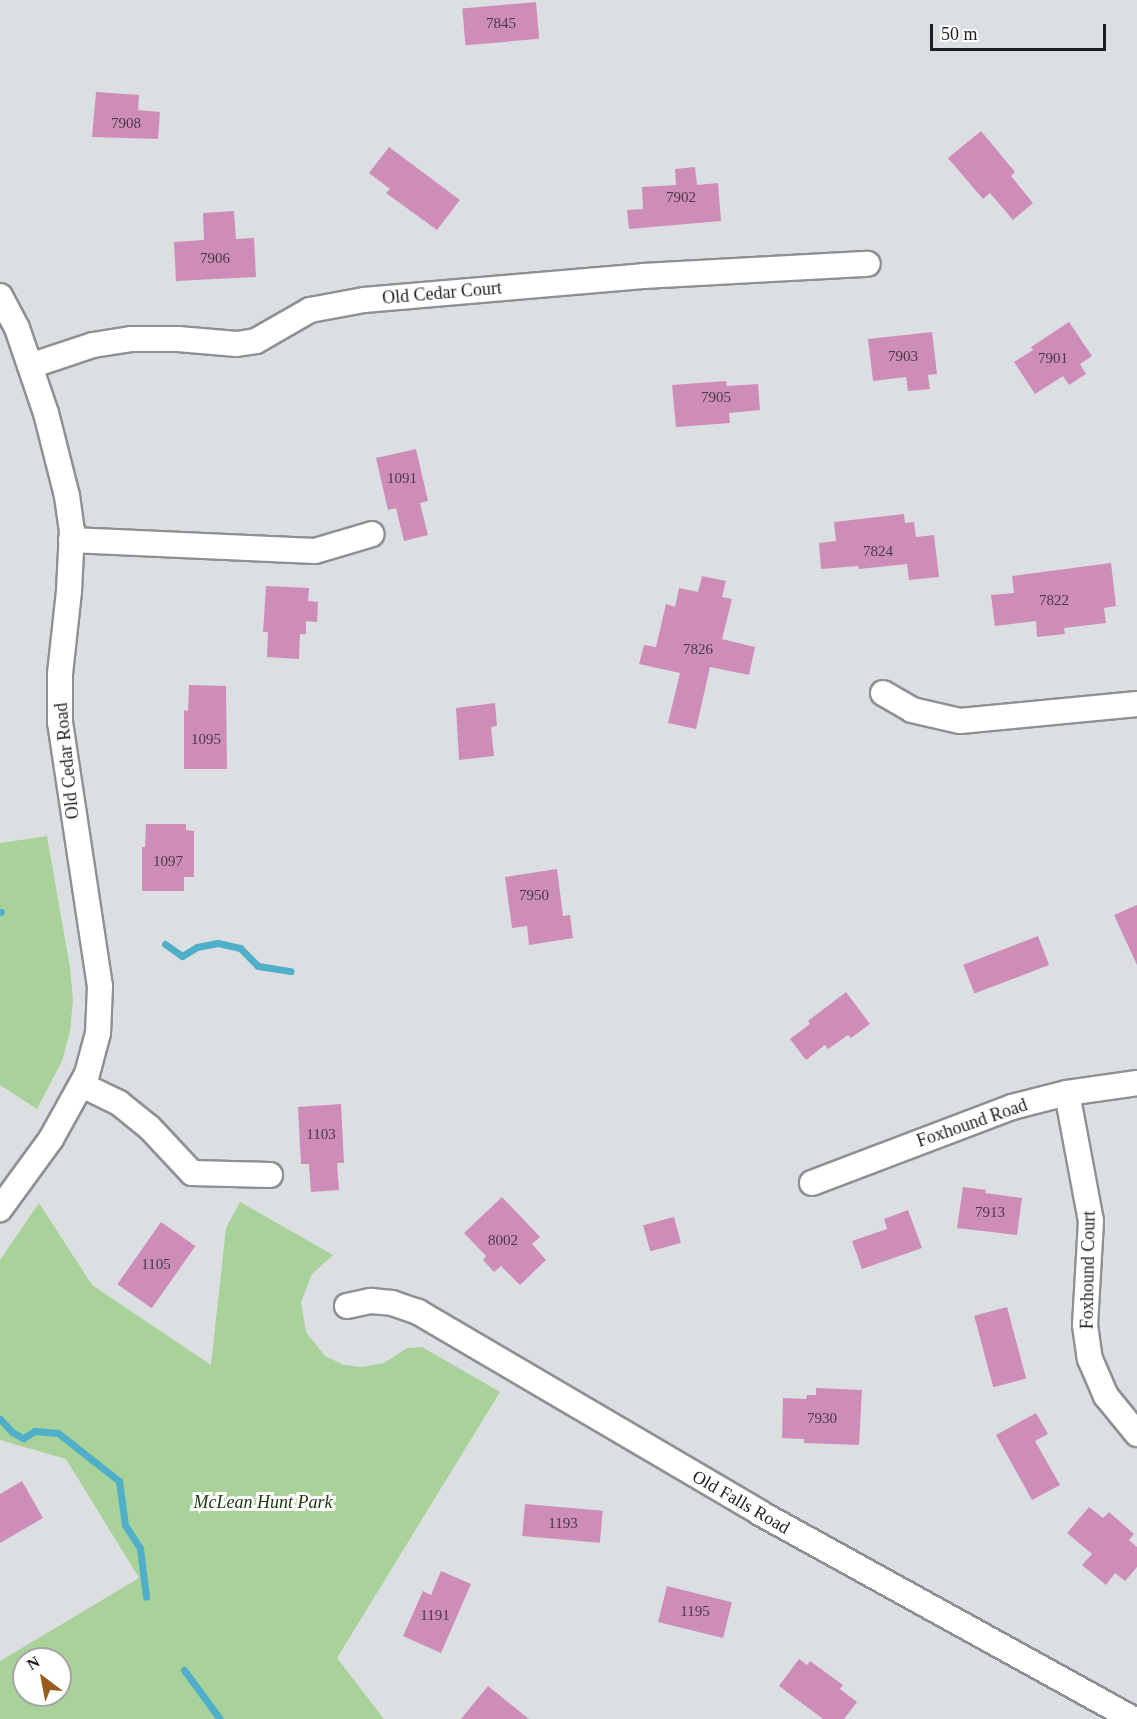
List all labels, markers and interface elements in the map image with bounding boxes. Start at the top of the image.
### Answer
scale bar [933,12,1108,50]
house number: 7845 [486,15,516,33]
text: 50 m [941,24,978,44]
house number: 7908 [111,115,141,133]
house number: 7902 [666,189,696,207]
house number: 7906 [200,250,230,268]
street label: Old Cedar Court [381,277,503,309]
house number: 7903 [888,348,918,366]
house number: 7901 [1038,350,1068,368]
house number: 7905 [701,389,731,407]
house number: 1091 [387,470,417,488]
house number: 7824 [863,543,893,561]
house number: 7822 [1039,592,1069,610]
house number: 7826 [683,641,713,659]
street label: Old Cedar Road [50,702,84,820]
house number: 1095 [191,731,221,749]
house number: 1097 [153,853,183,871]
house number: 7950 [519,887,549,905]
street label: Foxhound Road [914,1094,1030,1152]
house number: 1103 [306,1126,336,1144]
house number: 7913 [975,1204,1005,1222]
street label: Foxhound Court [1076,1211,1100,1329]
house number: 8002 [488,1232,518,1250]
house number: 1105 [141,1256,171,1274]
house number: 7930 [807,1410,837,1428]
street label: Old Falls Road [688,1465,794,1539]
park label: McLean Hunt Park [194,1491,332,1513]
house number: 1193 [548,1515,578,1533]
house number: 1195 [680,1603,710,1621]
house number: 1191 [420,1607,450,1625]
north arrow [12,1647,72,1707]
text: N [24,1653,43,1673]

